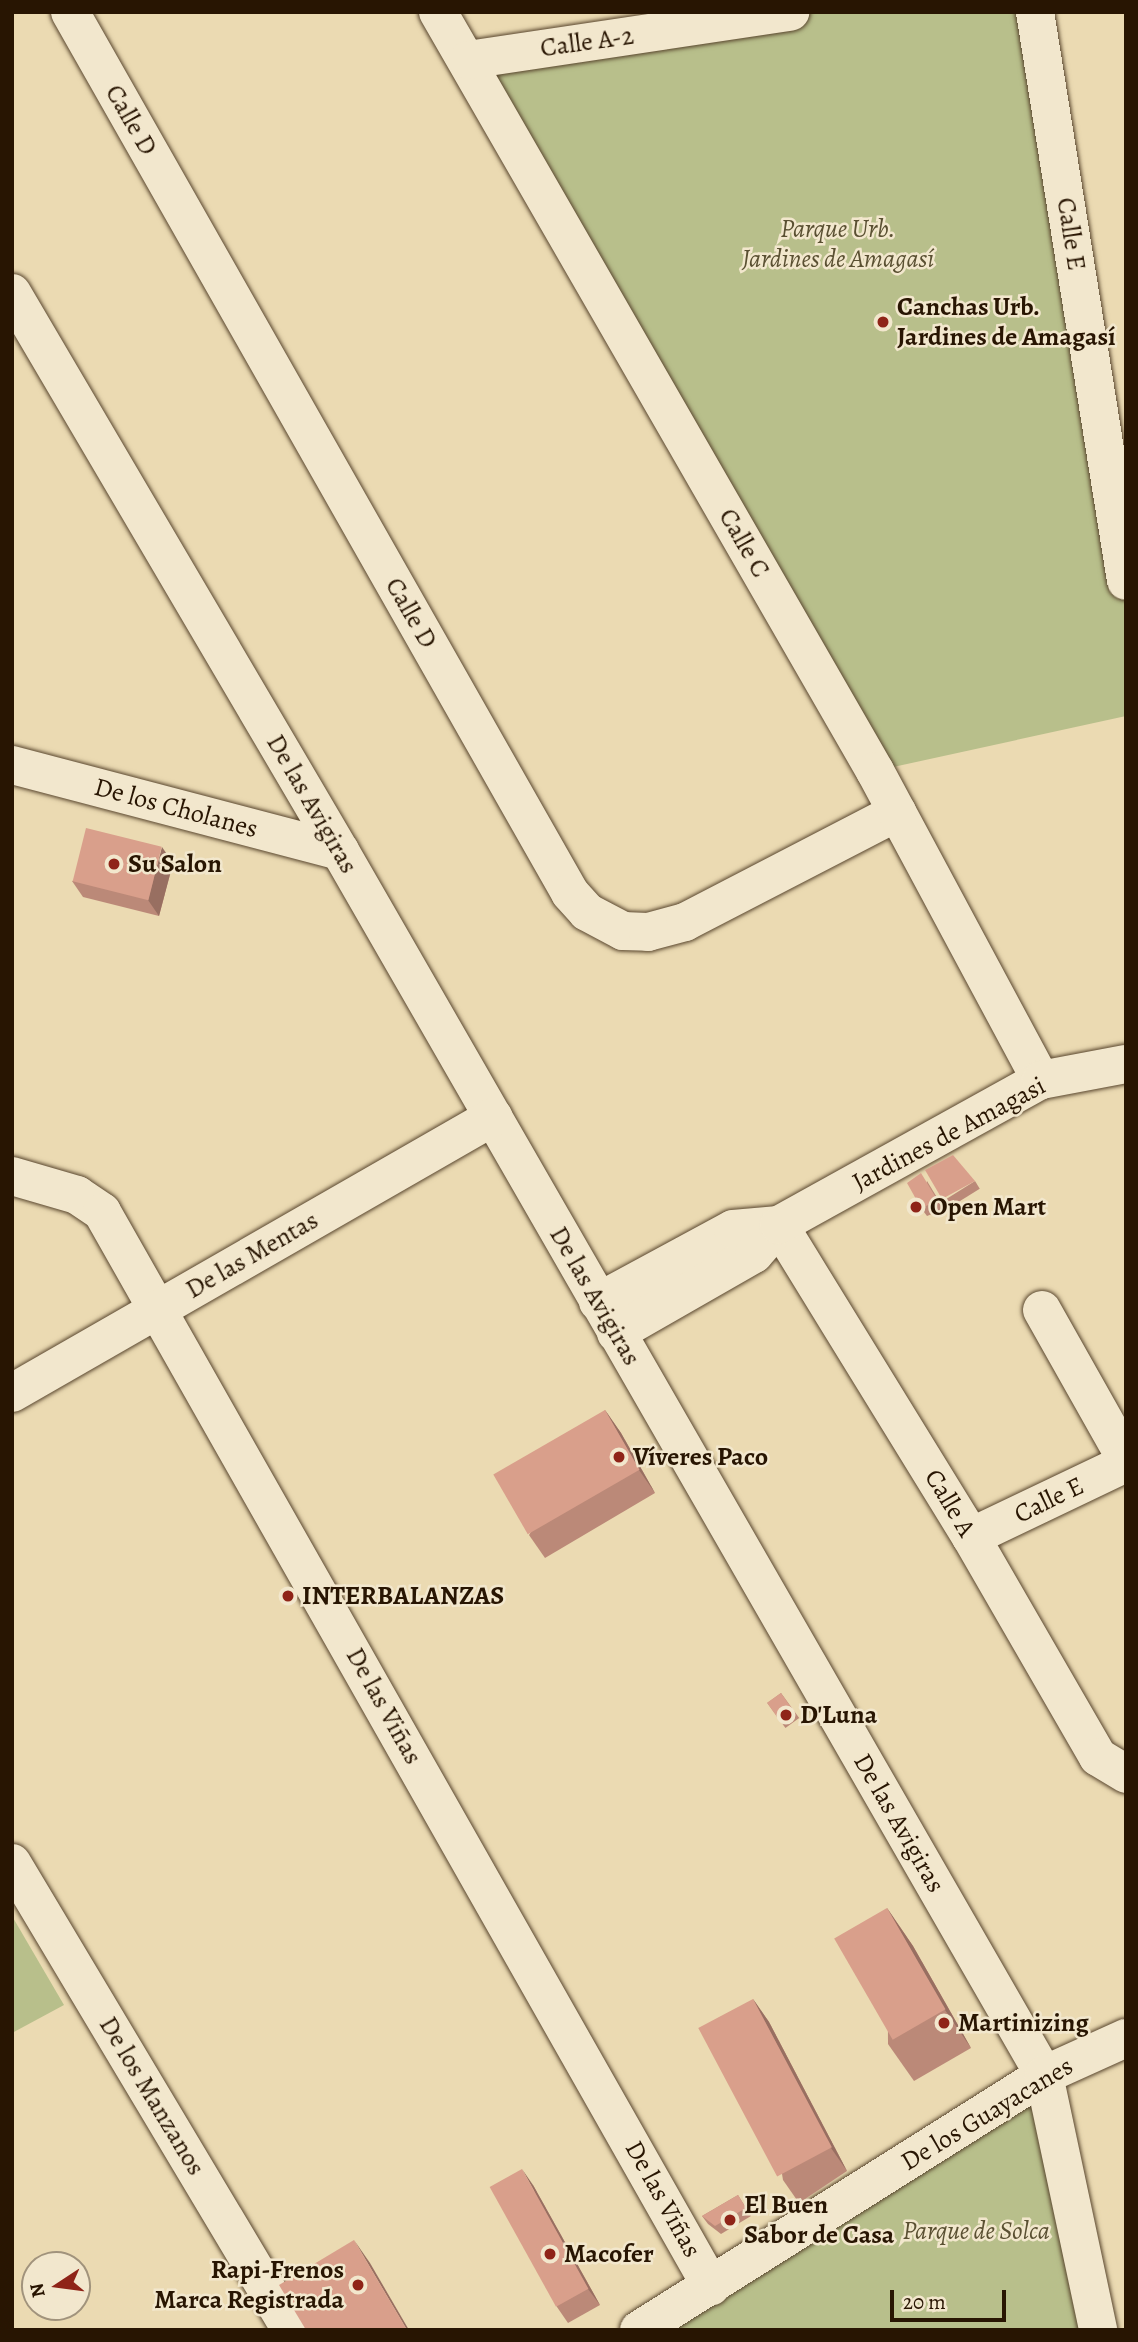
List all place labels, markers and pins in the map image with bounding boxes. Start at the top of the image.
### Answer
place label: Canchas Urb. Jardines de Amagasí [897,291,1116,352]
marker: Canchas Urb. Jardines de Amagasí [875,314,891,330]
place label: Su Salon [128,848,222,880]
marker: Su Salon [106,856,122,872]
place label: Open Mart [930,1191,1046,1223]
marker: Open Mart [908,1199,924,1215]
place label: Víveres Paco [633,1441,768,1473]
marker: Víveres Paco [611,1449,627,1465]
place label: INTERBALANZAS [302,1580,504,1612]
marker: INTERBALANZAS [280,1588,296,1604]
place label: D'Luna [800,1699,877,1731]
marker: D'Luna [778,1707,794,1723]
place label: Martinizing [958,2007,1089,2039]
marker: Martinizing [936,2015,952,2031]
place label: El Buen Sabor de Casa [744,2189,894,2250]
marker: El Buen Sabor de Casa [722,2212,738,2228]
place label: Macofer [564,2238,654,2270]
marker: Macofer [542,2246,558,2262]
place label: Rapi-Frenos Marca Registrada [154,2254,344,2316]
marker: Rapi-Frenos Marca Registrada [350,2277,366,2293]

